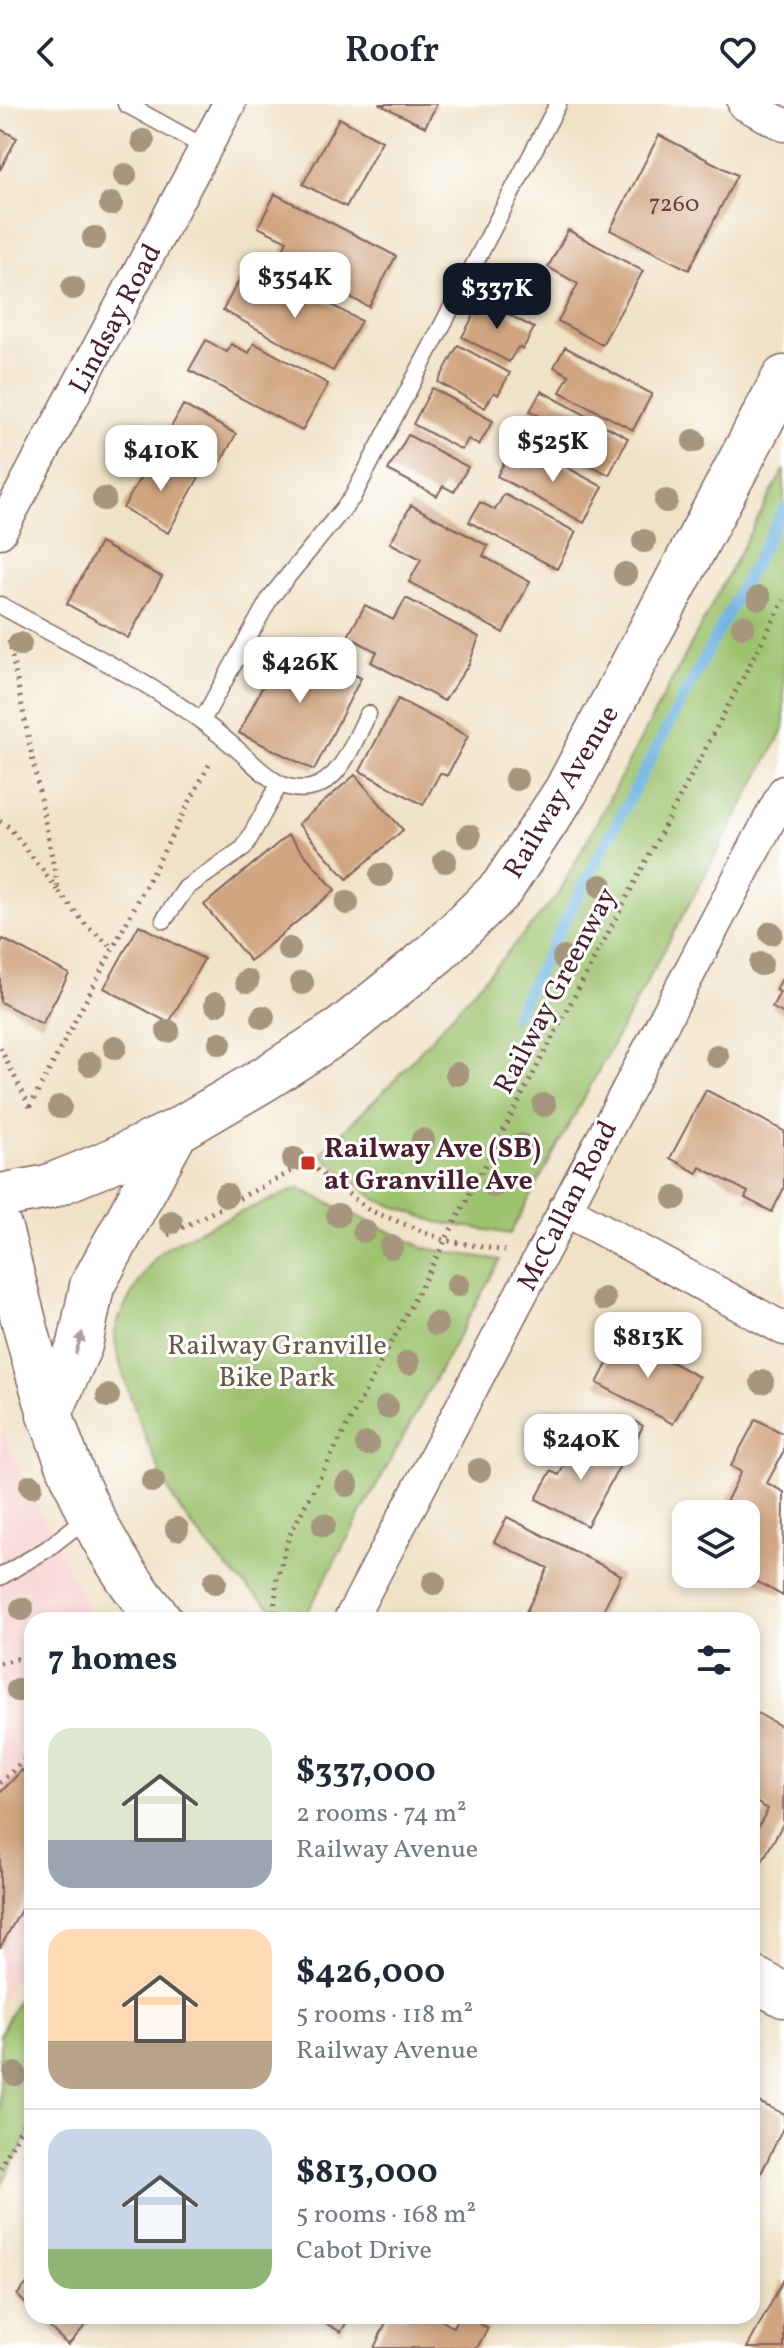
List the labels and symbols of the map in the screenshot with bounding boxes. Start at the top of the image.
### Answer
house number: 7260 [649,188,699,222]
street label: Lindsay Road [60,237,172,401]
pin: $354K [239,252,351,320]
pin: $337K [441,263,553,331]
pin: $525K [497,416,609,484]
pin: $410K [105,425,217,493]
pin: $426K [244,637,356,705]
street label: Railway Avenue [495,698,629,886]
street label: Railway Greenway [485,881,627,1101]
street label: McCallan Road [509,1114,628,1298]
place label: Railway Ave (SB) at Granville Ave [324,1130,541,1201]
marker: Railway Ave (SB) at Granville Ave [299,1154,317,1172]
pin: $813K [592,1312,704,1380]
park label: Railway Granville Bike Park [167,1327,387,1398]
one-way arrow [73,1331,86,1355]
pin: $240K [525,1414,637,1482]

